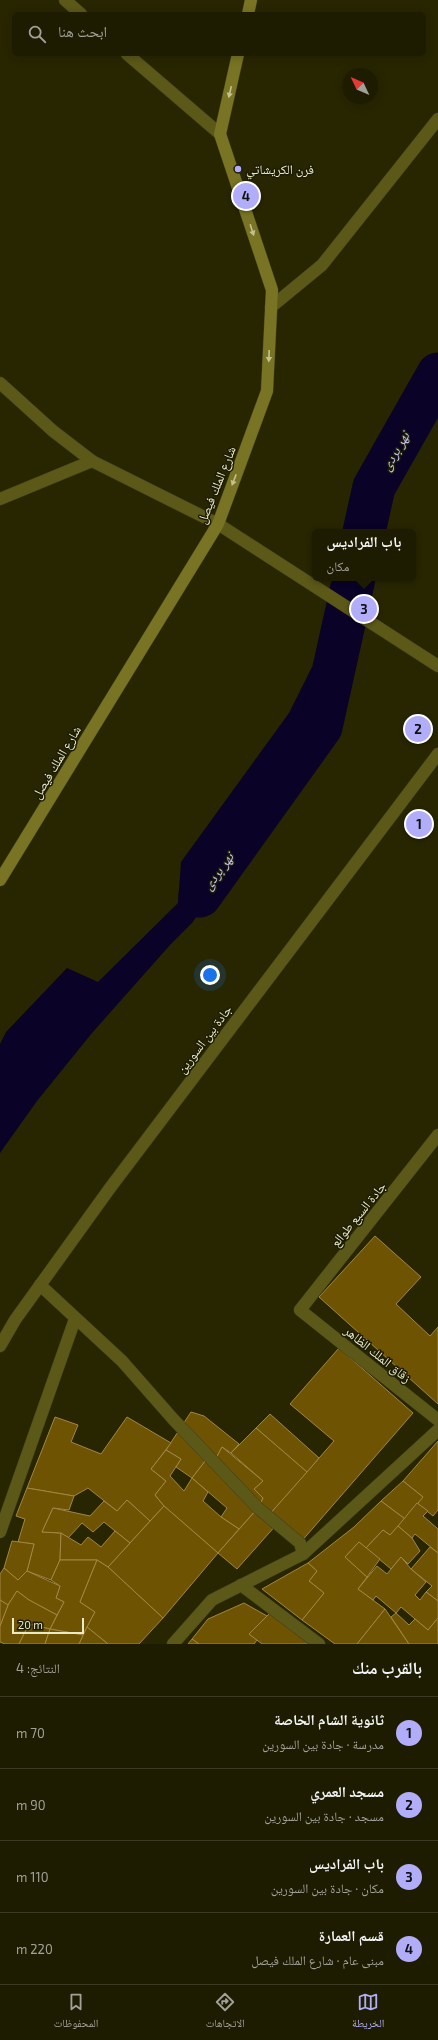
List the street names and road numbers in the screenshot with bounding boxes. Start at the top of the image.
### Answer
street label: شارع الملك فيصل [193,444,241,527]
street label: شارع الملك فيصل [28,723,86,802]
street label: جادة بين السورين [173,1002,236,1077]
street label: جادة السبع طوالع [327,1178,391,1251]
street label: زقاق الملك الظاهر [340,1322,415,1387]

